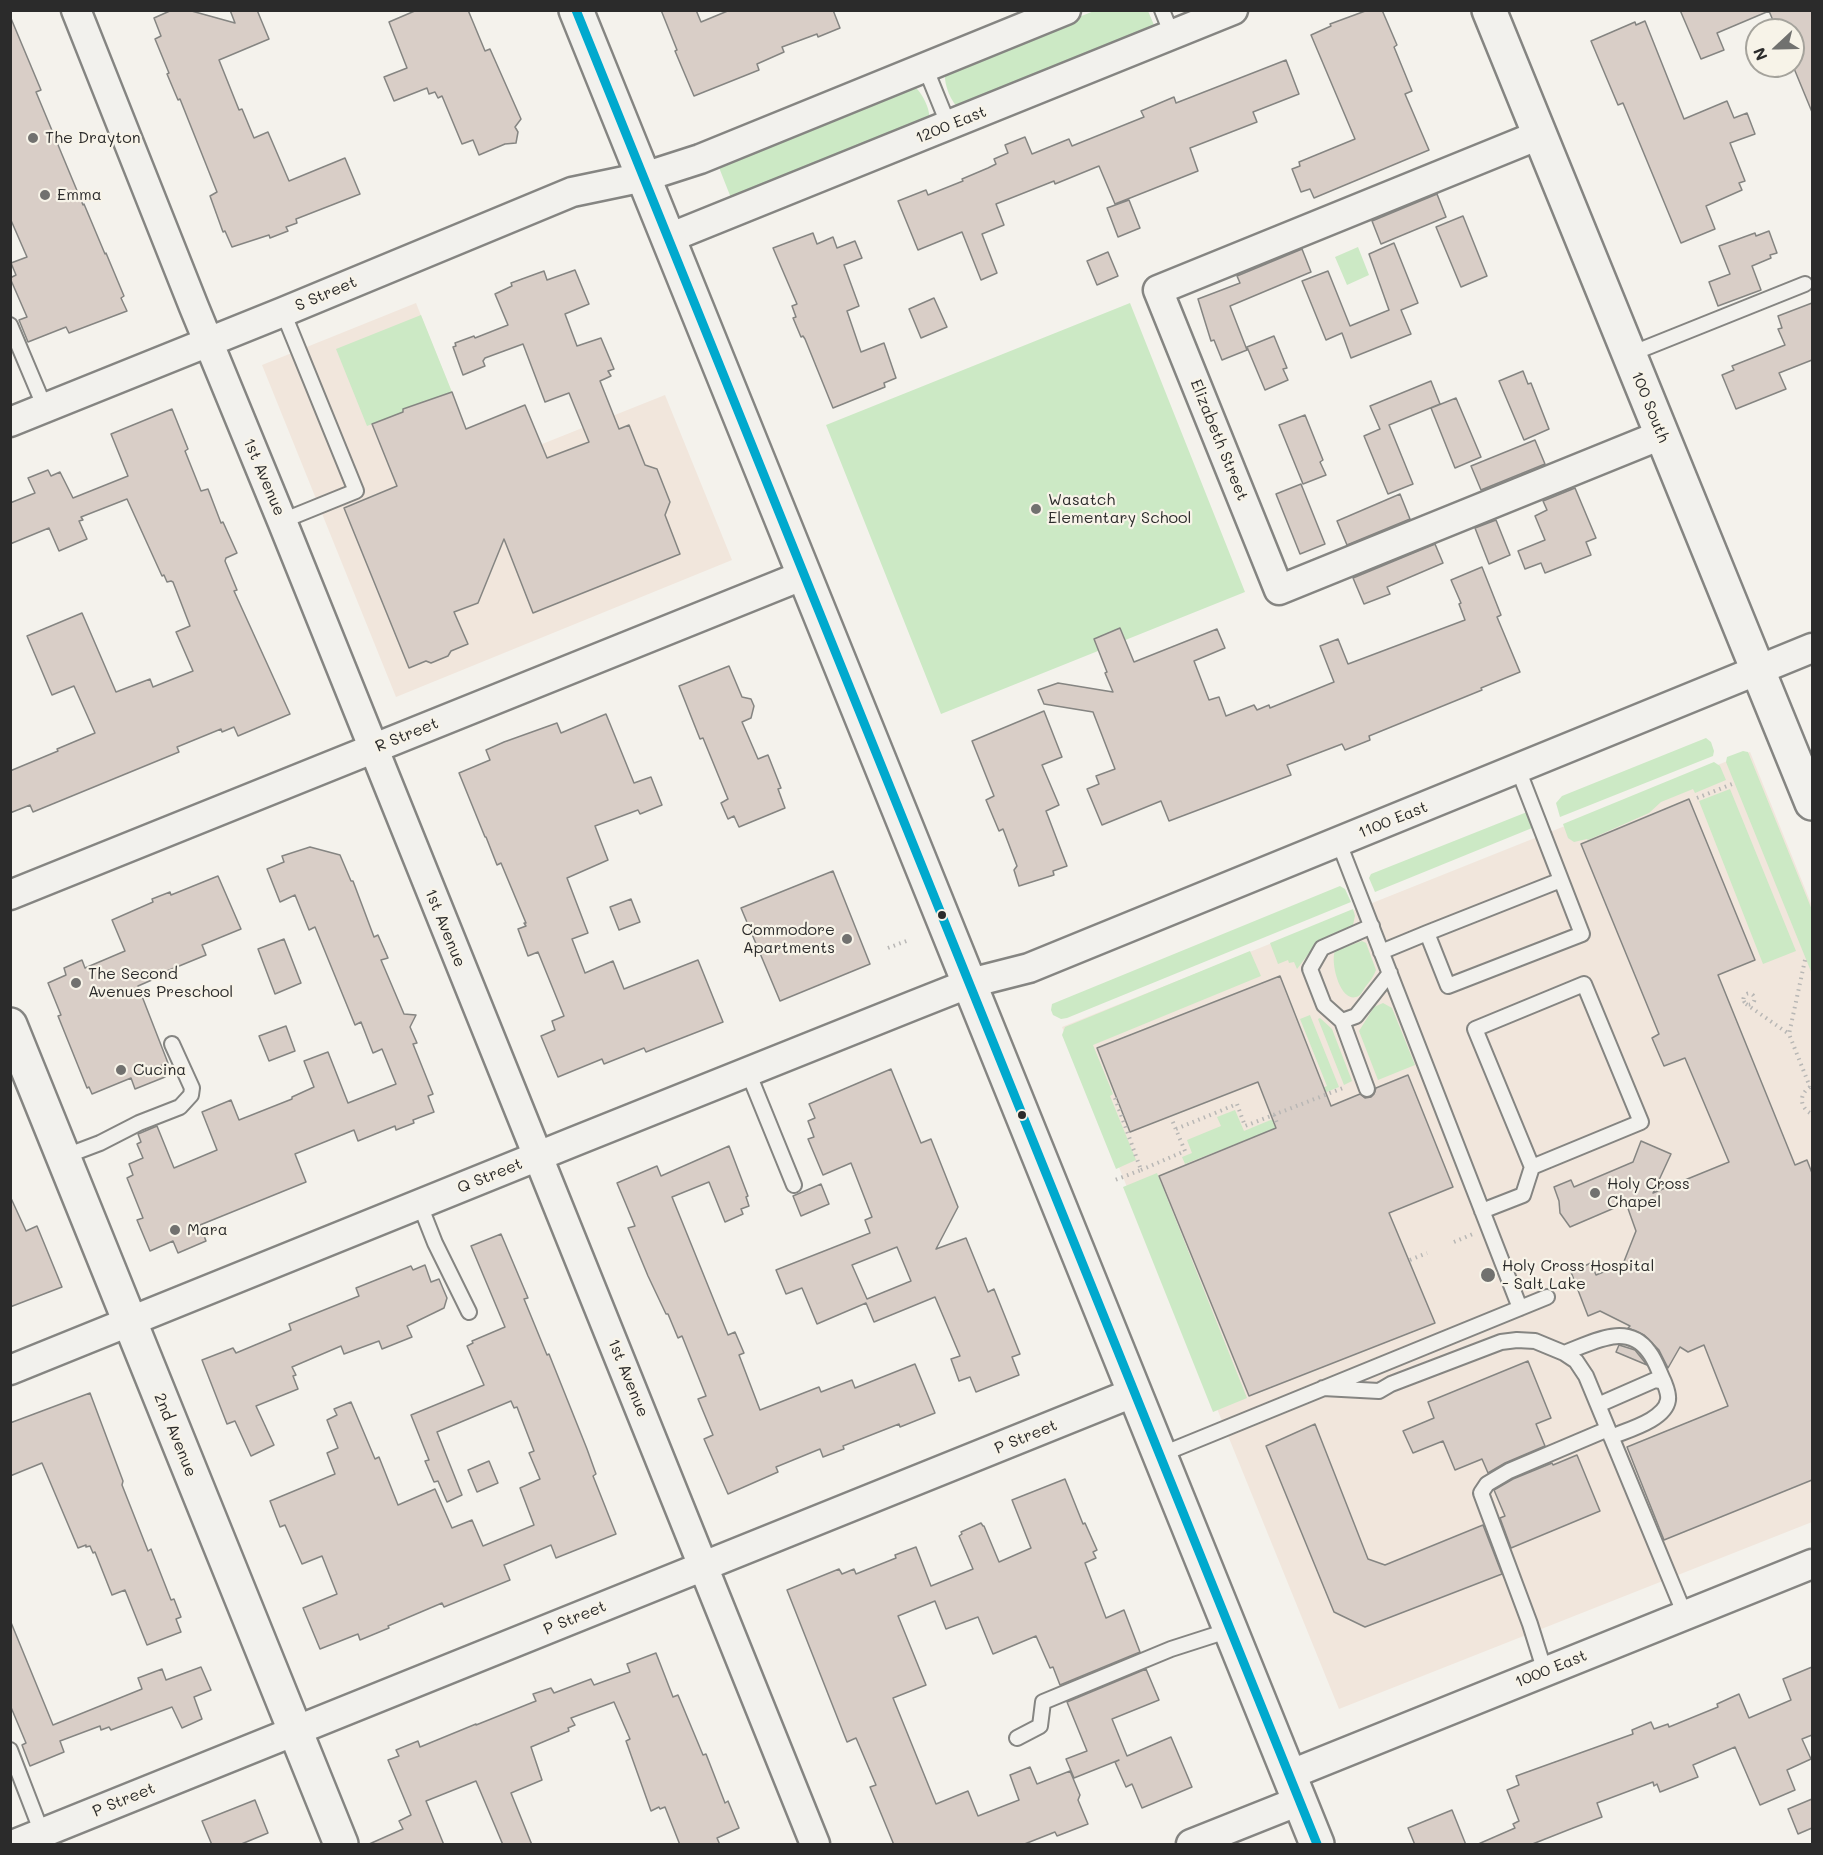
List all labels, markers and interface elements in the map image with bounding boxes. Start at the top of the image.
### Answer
north arrow [1745,18,1805,78]
text: N [1748,45,1772,64]
street label: 1200 East [913,102,989,148]
place label: The Drayton [45,128,141,148]
marker: The Drayton [26,131,40,145]
place label: Emma [57,185,102,205]
marker: Emma [38,188,52,202]
street label: S Street [292,272,360,316]
street label: 100 South [1627,368,1673,446]
street label: Elizabeth Street [1186,377,1252,503]
street label: 1st Avenue [239,435,289,519]
place label: Wasatch Elementary School [1048,490,1192,528]
marker: Wasatch Elementary School [1029,502,1043,516]
street label: R Street [373,714,441,756]
street label: 1100 East [1356,797,1430,843]
street label: 1st Avenue [421,886,469,970]
unlabelled marker [936,909,948,921]
place label: Commodore Apartments [742,920,835,958]
marker: Commodore Apartments [840,932,854,946]
place label: The Second Avenues Preschool [88,964,233,1002]
marker: The Second Avenues Preschool [69,976,83,990]
place label: Cucina [133,1060,186,1080]
marker: Cucina [114,1063,128,1077]
unlabelled marker [1016,1109,1028,1121]
street label: Q Street [455,1154,525,1198]
place label: Holy Cross Chapel [1607,1174,1690,1212]
marker: Holy Cross Chapel [1588,1186,1602,1200]
place label: Mara [187,1220,228,1240]
marker: Mara [168,1223,182,1237]
place label: Holy Cross Hospital - Salt Lake [1502,1256,1654,1294]
marker: Holy Cross Hospital - Salt Lake [1479,1266,1497,1284]
street label: 1st Avenue [604,1336,652,1420]
street label: 2nd Avenue [150,1390,200,1480]
street label: P Street [992,1416,1060,1458]
street label: P Street [541,1597,609,1639]
street label: 1000 East [1512,1646,1590,1692]
street label: P Street [90,1779,158,1821]

